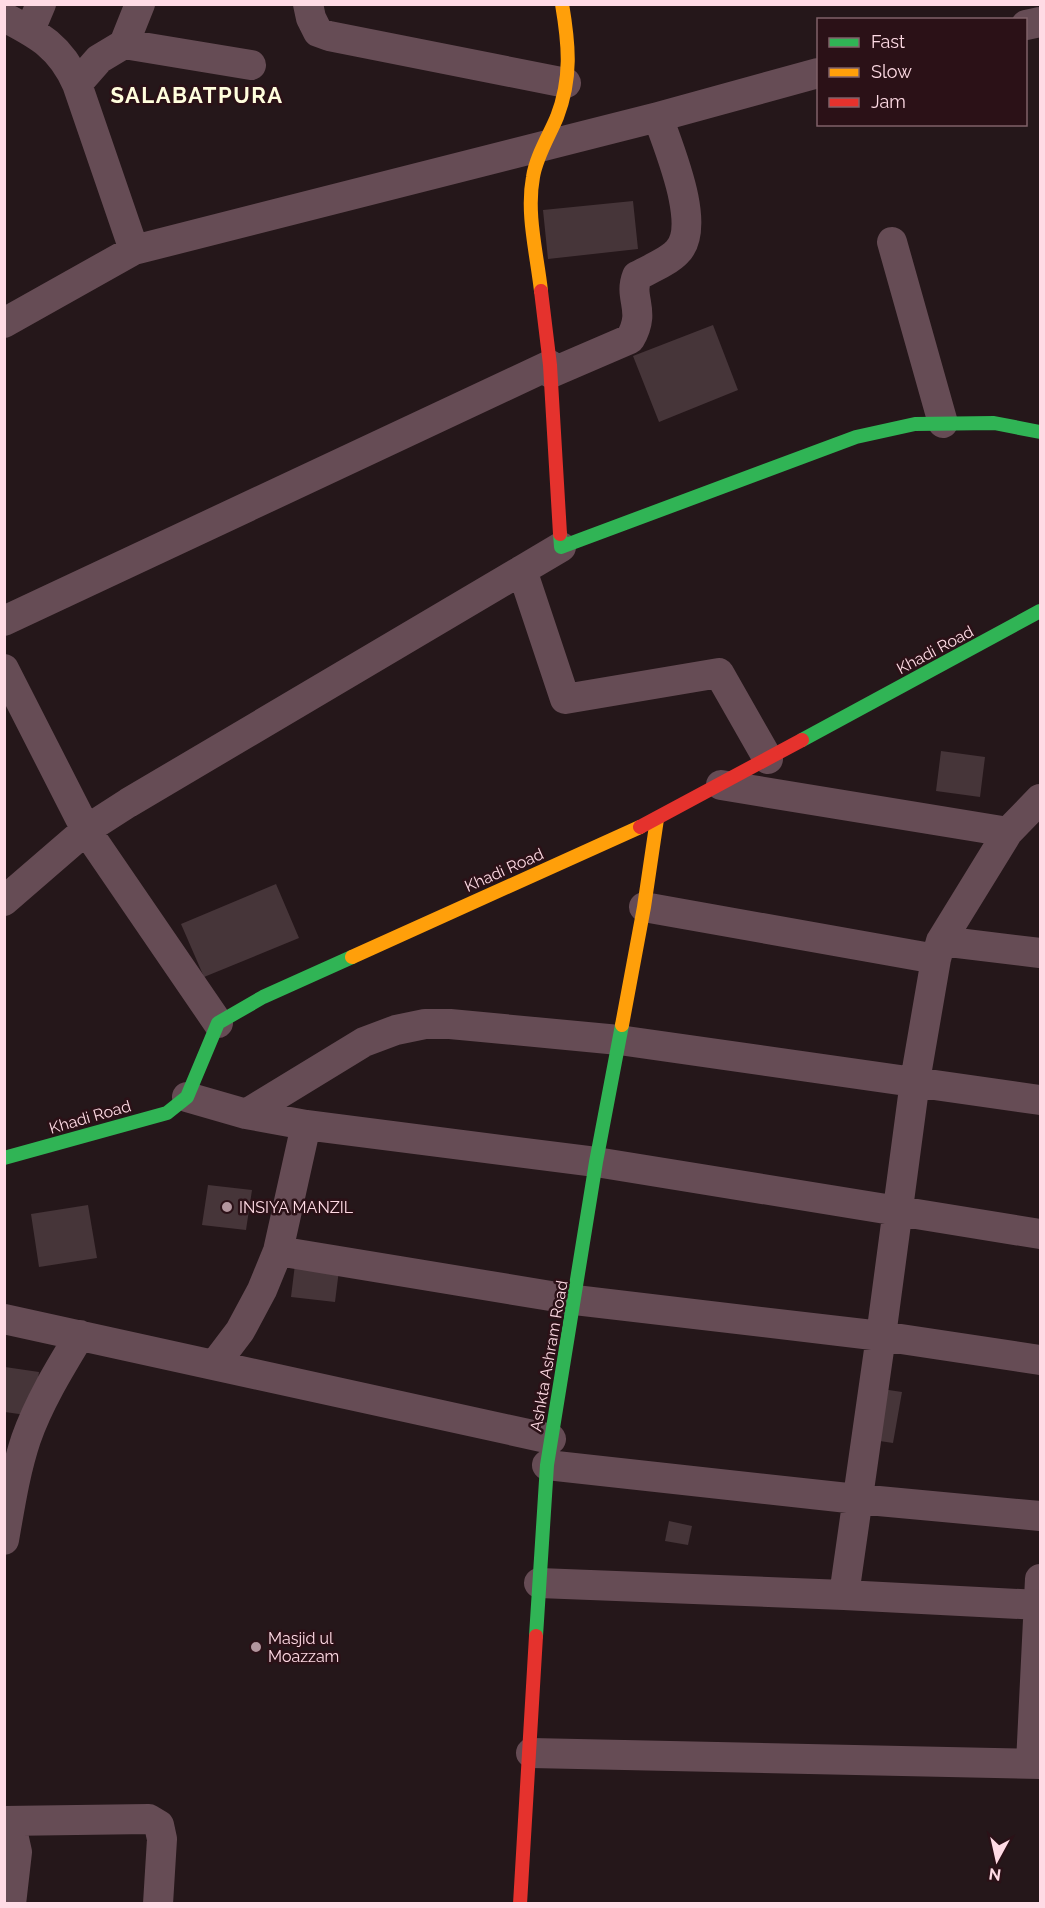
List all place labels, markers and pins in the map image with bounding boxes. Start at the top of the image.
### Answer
place label: INSIYA MANZIL [239,1198,354,1217]
marker: INSIYA MANZIL [220,1200,234,1214]
place label: Masjid ul Moazzam [268,1629,339,1666]
marker: Masjid ul Moazzam [249,1640,263,1654]

